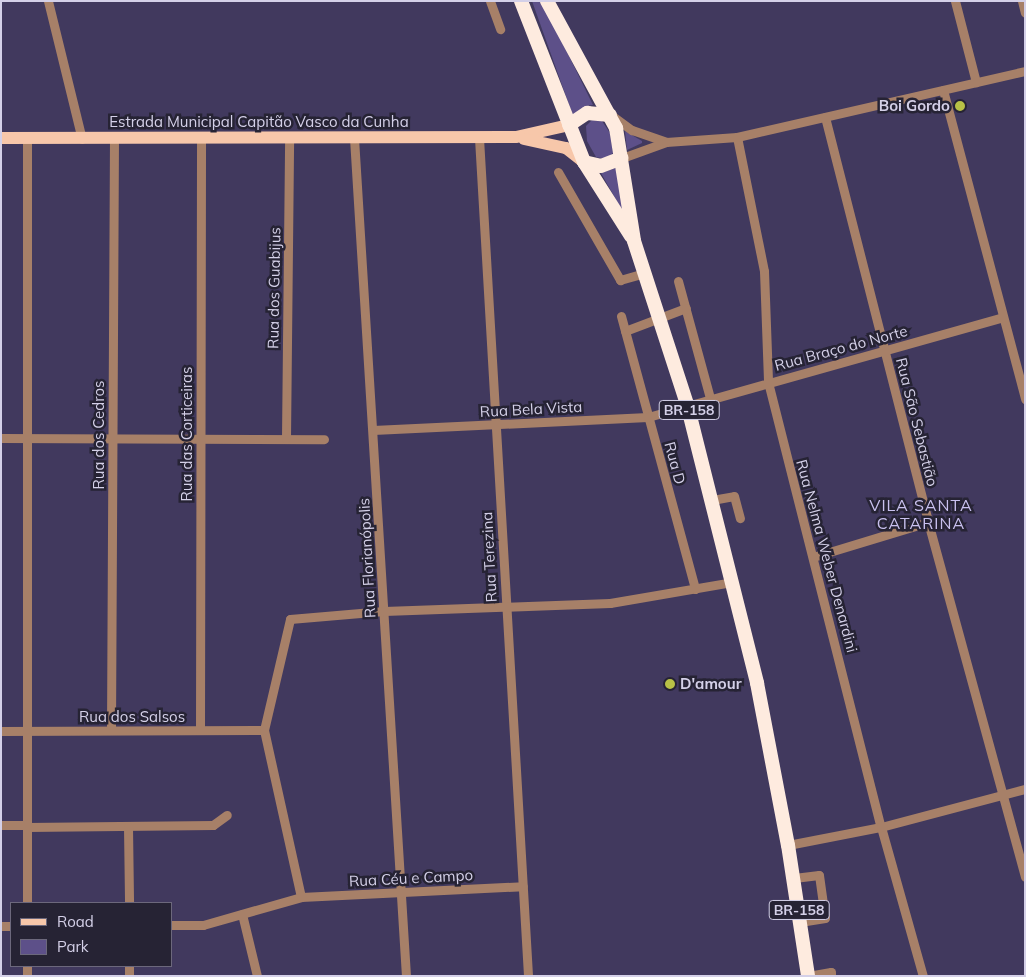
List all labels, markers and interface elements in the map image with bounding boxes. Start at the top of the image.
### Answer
place label: Boi Gordo [879,97,950,115]
marker: Boi Gordo [954,100,966,112]
street label: Estrada Municipal Capitão Vasco da Cunha [109,113,409,131]
street label: Rua dos Guabijus [264,227,284,349]
street label: Rua Braço do Norte [773,322,909,374]
street label: Rua São Sebastião [892,356,942,488]
street label: Rua das Corticeiras [178,366,196,502]
street label: Rua dos Cedros [90,380,108,490]
street label: Rua Bela Vista [479,397,583,421]
road number: BR-158 [658,398,720,422]
street label: Rua D [661,440,689,486]
street label: Rua Nelma Weber Denardini [793,458,861,654]
district label: VILA SANTA CATARINA [868,495,974,533]
street label: Rua Florianópolis [355,498,379,618]
street label: Rua Terezina [478,511,500,603]
place label: D'amour [680,675,742,693]
marker: D'amour [664,678,676,690]
street label: Rua dos Salsos [79,708,185,726]
street label: Rua Céu e Campo [348,866,474,890]
road number: BR-158 [768,898,830,922]
legend [10,902,172,967]
text: Road [57,912,94,931]
text: Park [57,937,89,956]

